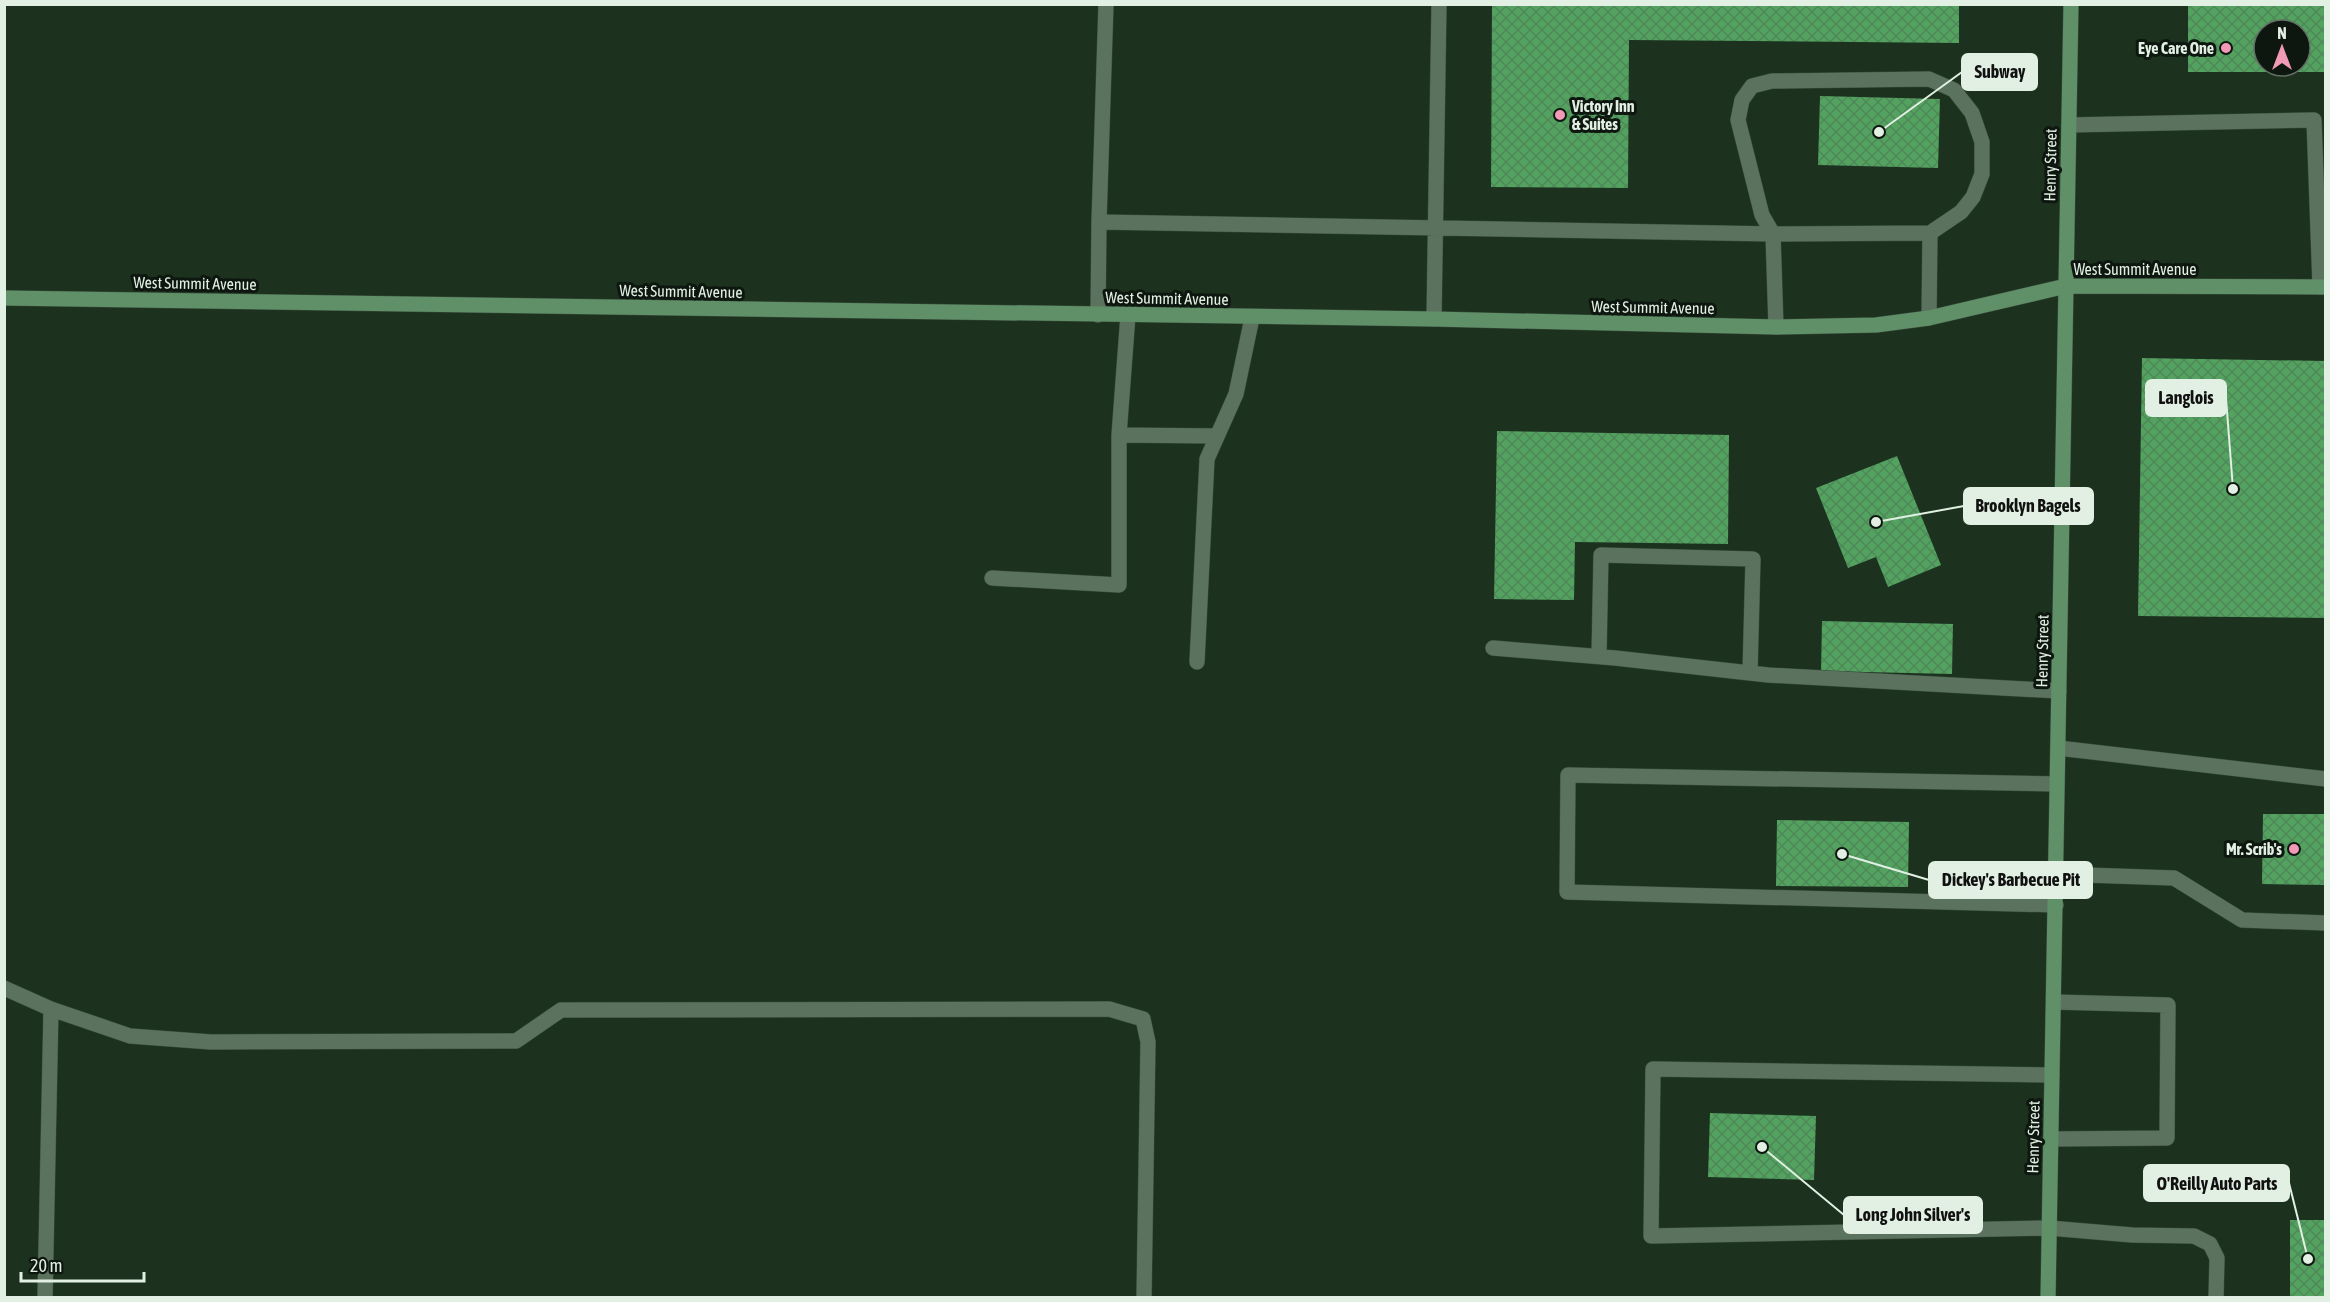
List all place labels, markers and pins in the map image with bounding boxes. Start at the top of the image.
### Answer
place label: Eye Care One [2138,39,2214,57]
marker: Eye Care One [2219,41,2233,55]
callout: Subway [1962,54,2037,90]
place label: Victory Inn & Suites [1571,97,1635,133]
marker: Victory Inn & Suites [1553,108,1567,122]
callout: Langlois [2146,380,2226,416]
callout: Brooklyn Bagels [1964,488,2093,524]
place label: Mr. Scrib's [2226,840,2282,858]
marker: Mr. Scrib's [2287,842,2301,856]
callout: Dickey's Barbecue Pit [1929,862,2092,898]
callout: O'Reilly Auto Parts [2144,1165,2289,1201]
callout: Long John Silver's [1844,1197,1982,1233]

